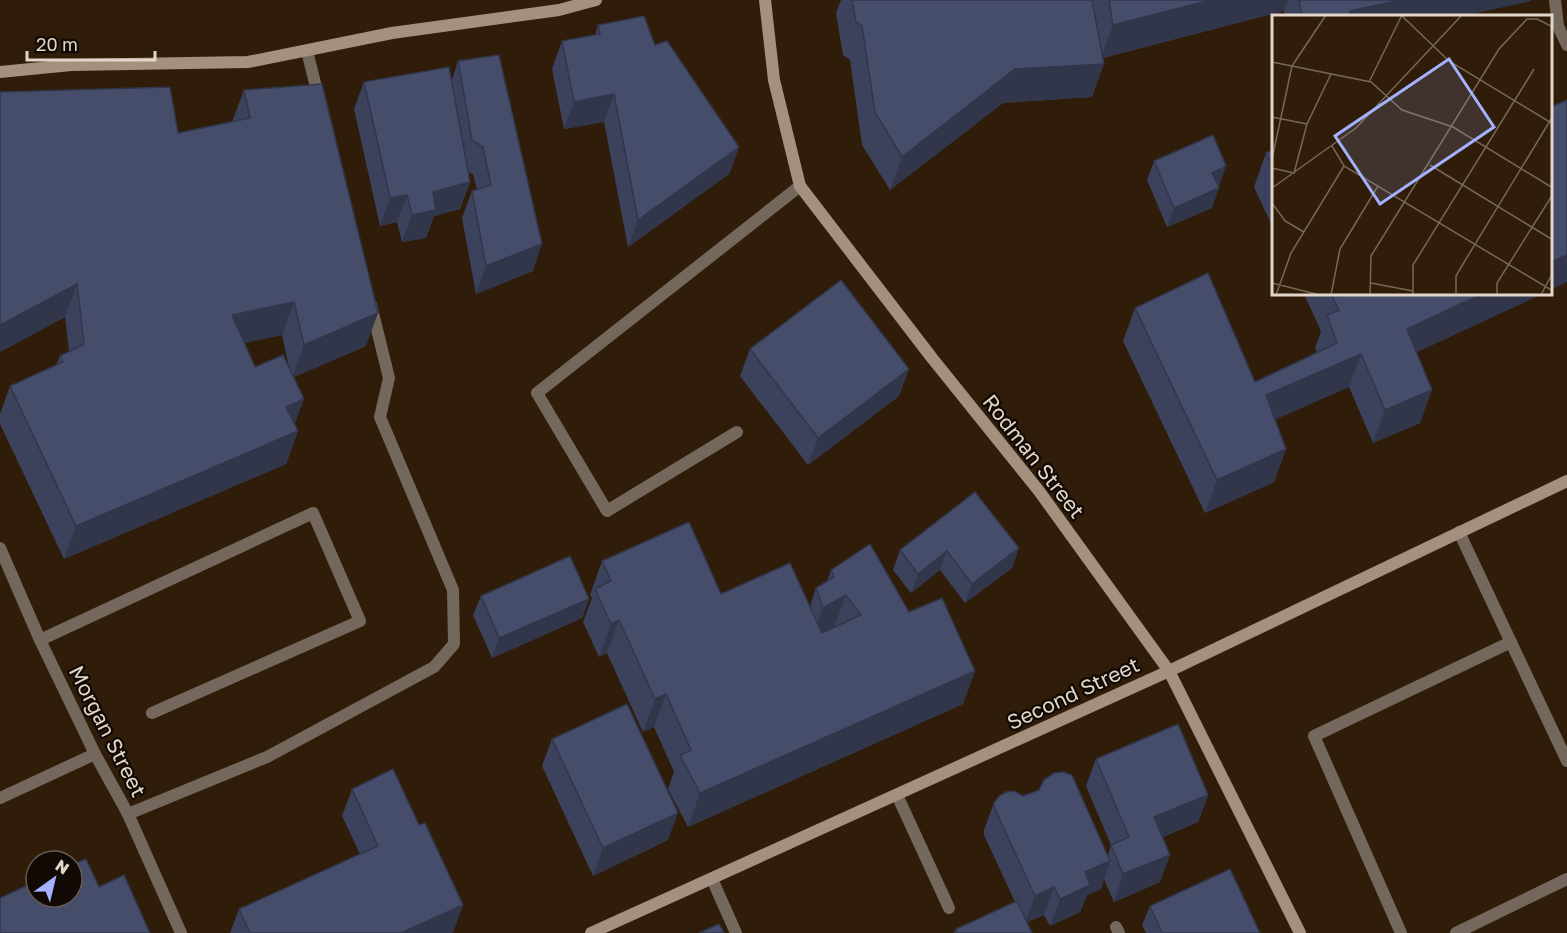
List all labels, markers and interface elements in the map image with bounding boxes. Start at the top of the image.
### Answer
inset map [1272,15,1552,296]
scale bar [27,24,154,62]
text: 20 m [36,33,78,55]
street label: Rodman Street [977,389,1091,523]
street label: Second Street [1003,651,1143,735]
street label: Morgan Street [64,661,152,801]
north arrow [24,849,84,909]
text: N [52,855,73,878]

